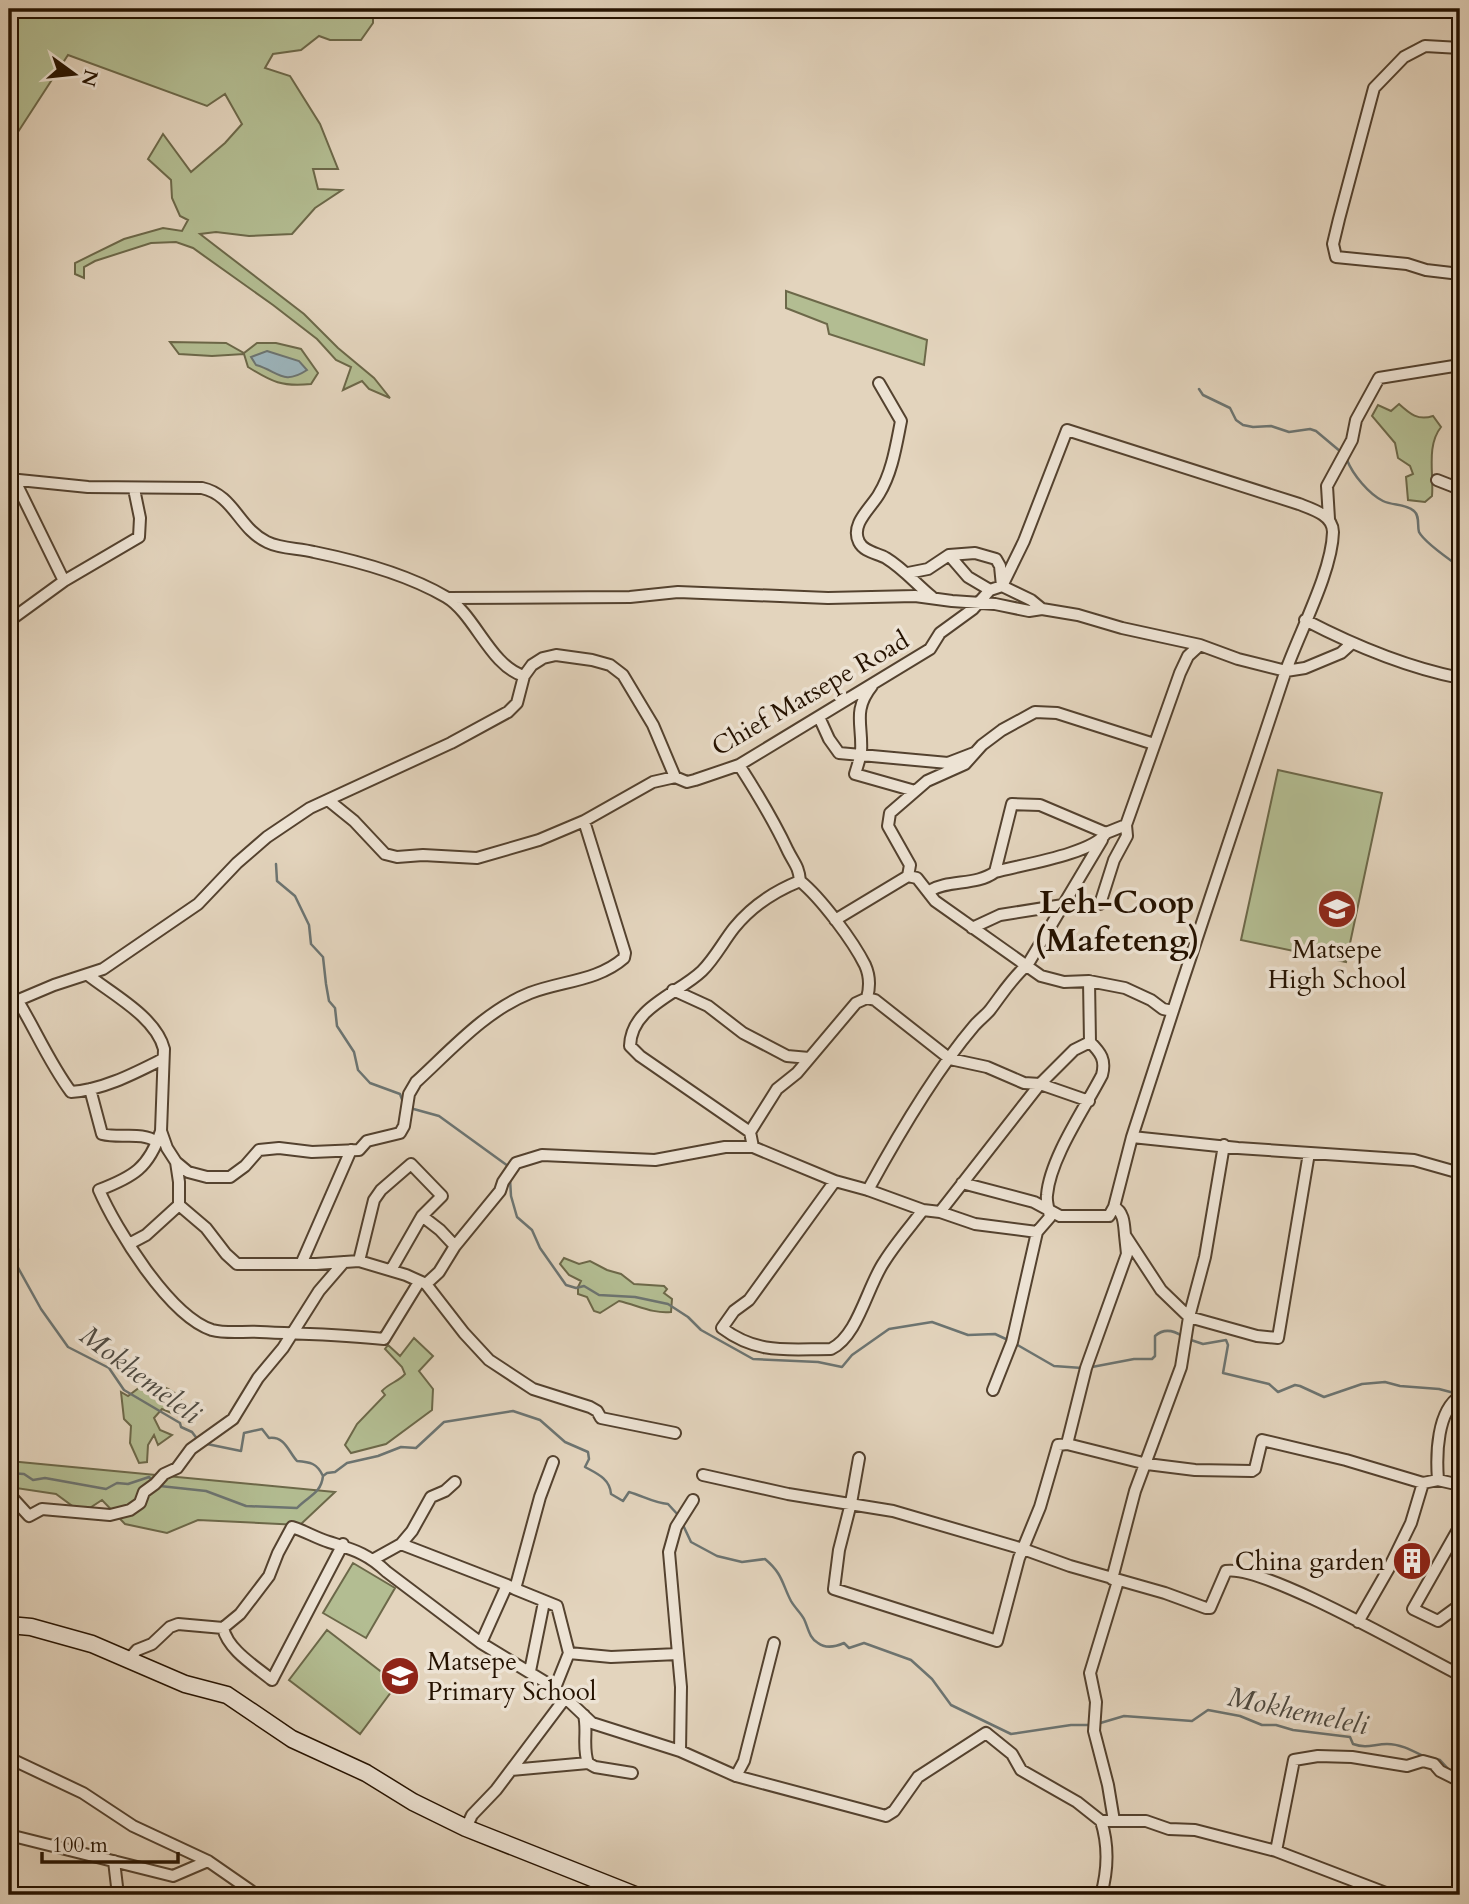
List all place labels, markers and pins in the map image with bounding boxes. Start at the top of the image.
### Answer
school or university icon: Matsepe High School [1316,888,1358,930]
place label: Matsepe High School [1268,932,1407,997]
building icon: China garden [1391,1540,1433,1582]
place label: China garden [1235,1544,1385,1579]
place label: Matsepe Primary School [427,1644,597,1709]
school or university icon: Matsepe Primary School [379,1655,421,1697]

